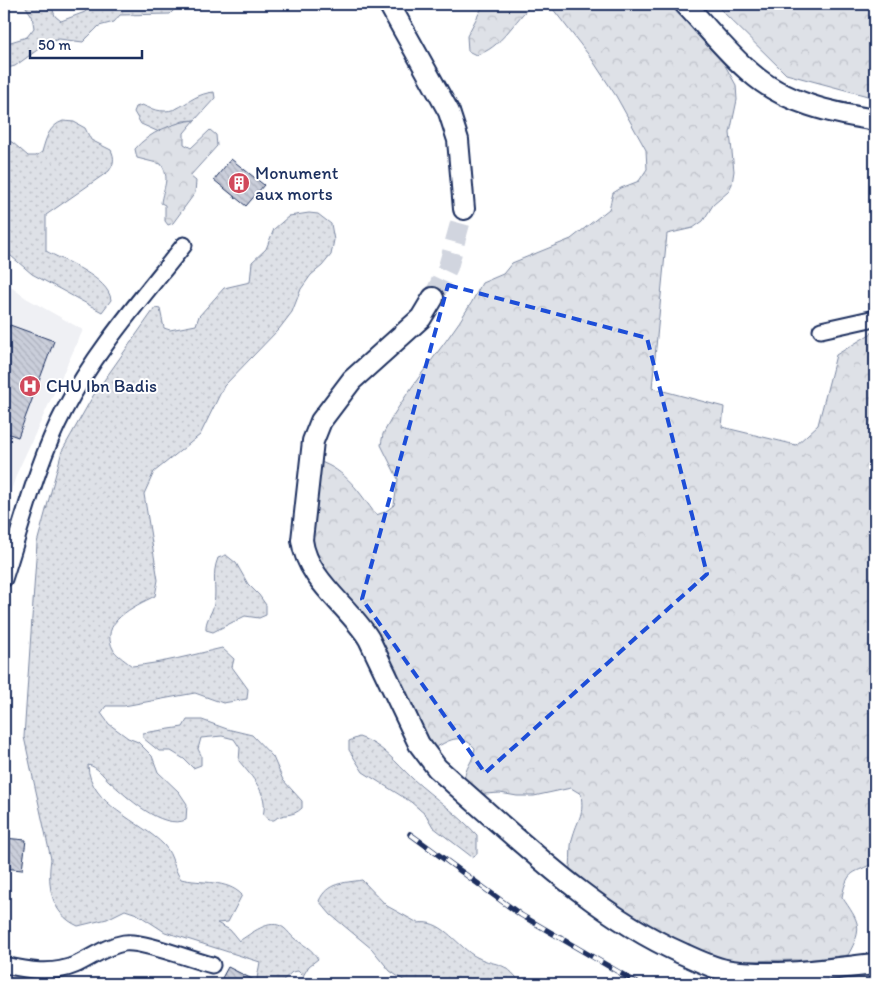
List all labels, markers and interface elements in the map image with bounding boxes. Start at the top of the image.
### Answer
scale bar [30,28,142,60]
text: 50 m [38,36,71,54]
place label: Monument aux morts [255,162,339,205]
building icon: Monument aux morts [227,171,251,195]
hospital icon: CHU Ibn Badis [18,374,42,398]
place label: CHU Ibn Badis [46,375,157,397]

